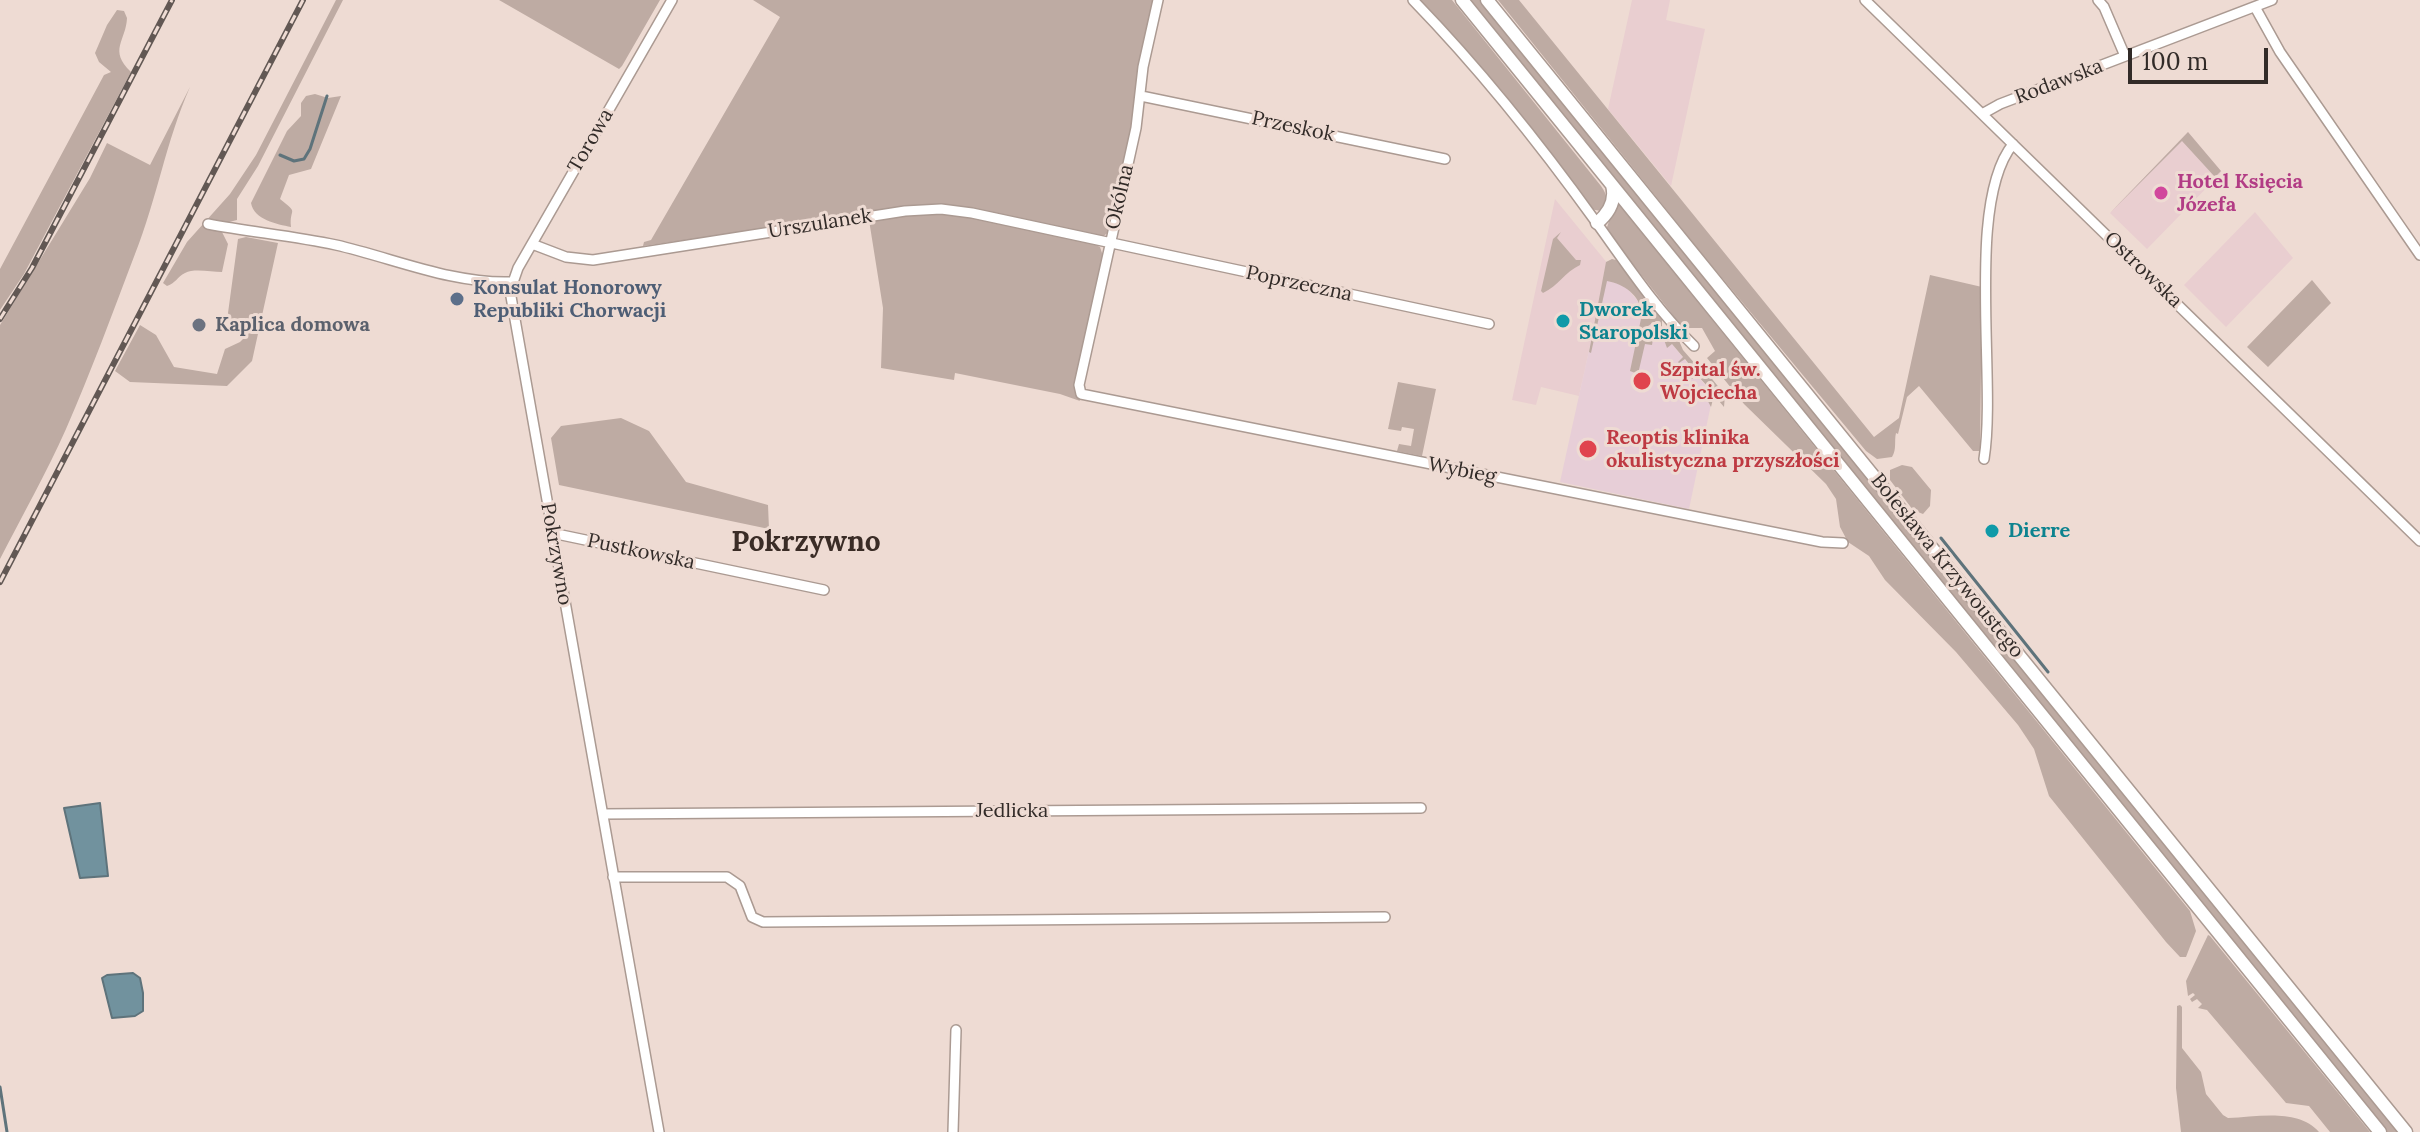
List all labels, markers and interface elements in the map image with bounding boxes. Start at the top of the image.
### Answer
scale bar [2132,32,2272,82]
text: 100 m [2142,46,2208,77]
street label: Rodawska [2012,54,2106,110]
street label: Torowa [563,105,619,177]
street label: Przeskok [1249,107,1337,147]
street label: Okólna [1101,162,1139,232]
place label: Hotel Księcia Józefa [2177,170,2303,217]
marker: Hotel Księcia Józefa [2152,184,2170,202]
street label: Urszulanek [766,204,874,244]
street label: Ostrowska [2099,227,2187,313]
street label: Poprzeczna [1244,261,1354,307]
place label: Konsulat Honorowy Republiki Chorwacji [473,276,666,323]
marker: Konsulat Honorowy Republiki Chorwacji [448,290,466,308]
place label: Dworek Staropolski [1579,298,1688,345]
marker: Dworek Staropolski [1554,312,1572,330]
place label: Kaplica domowa [215,313,370,337]
marker: Kaplica domowa [190,316,208,334]
place label: Szpital św. Wojciecha [1660,358,1761,405]
marker: Szpital św. Wojciecha [1631,370,1653,392]
place label: Reoptis klinika okulistyczna przyszłości [1606,426,1840,473]
marker: Reoptis klinika okulistyczna przyszłości [1577,438,1599,460]
street label: Wybieg [1426,453,1498,489]
street label: Bolesława Krzywoustego [1865,469,2029,663]
street label: Pokrzywno [535,501,577,607]
place label: Dierre [2008,519,2070,543]
marker: Dierre [1983,522,2001,540]
district label: Pokrzywno [731,526,881,560]
street label: Pustkowska [585,529,697,575]
street label: Jedlicka [976,799,1048,823]

